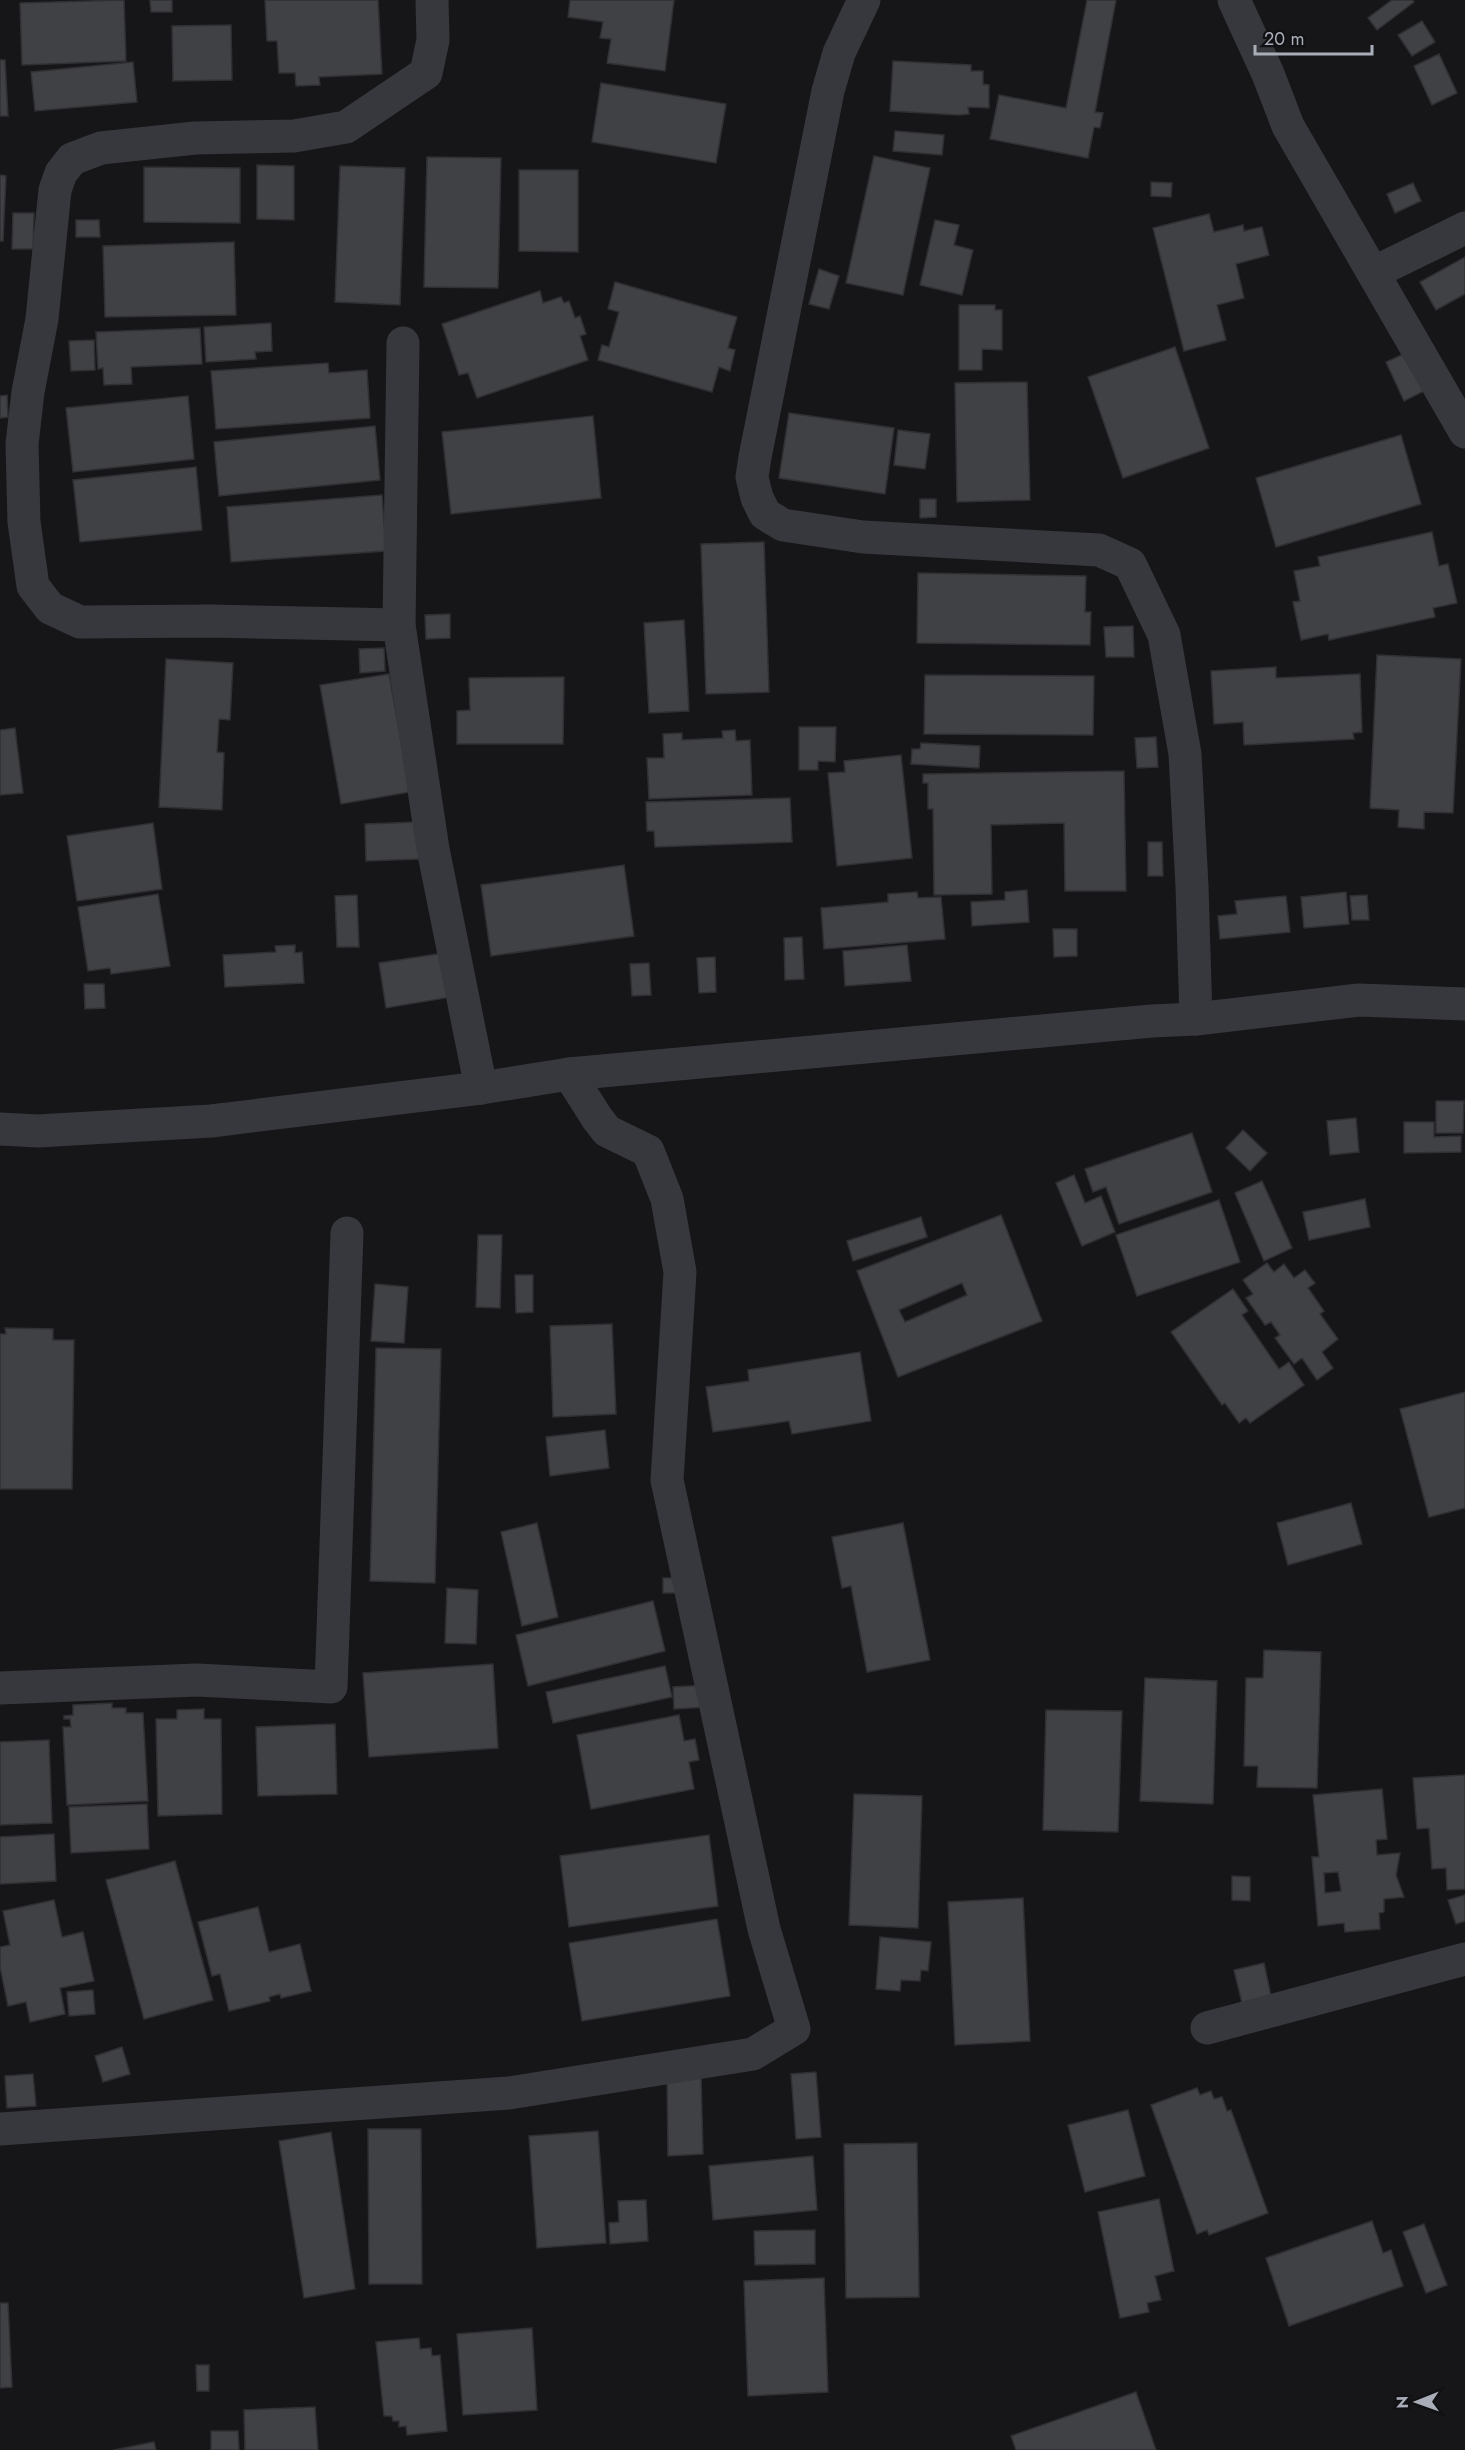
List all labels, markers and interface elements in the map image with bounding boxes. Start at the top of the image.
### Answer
scale bar [1255,18,1372,56]
text: 20 m [1264,26,1304,52]
north arrow [1387,2372,1447,2432]
text: N [1391,2396,1414,2409]

